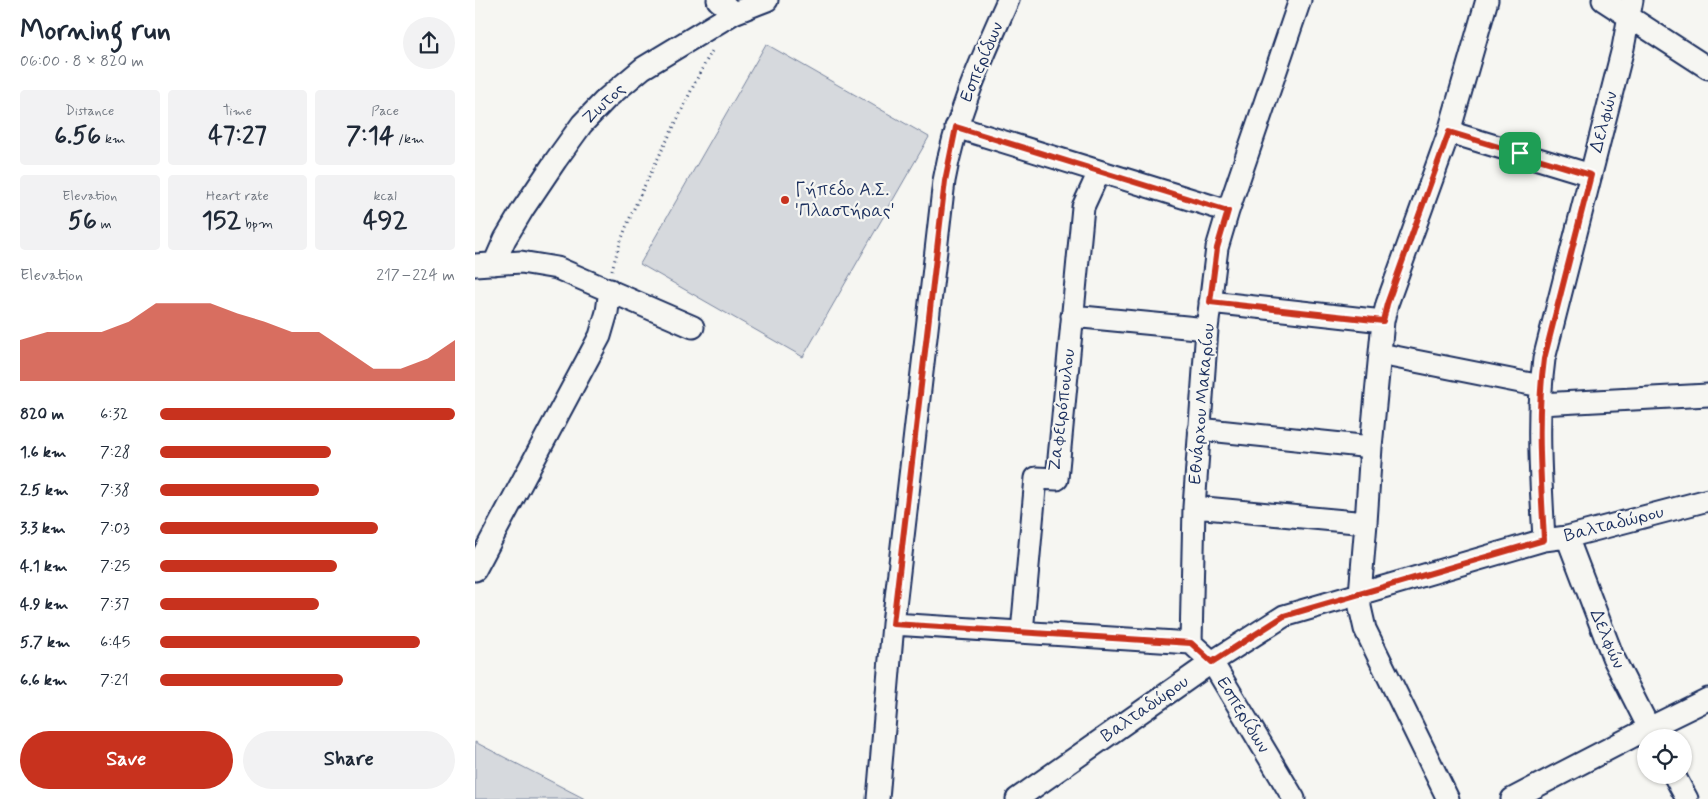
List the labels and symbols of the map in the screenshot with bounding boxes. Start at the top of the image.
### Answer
street label: Εσπερίδων [954,18,1010,106]
street label: Ζωτος [577,78,631,130]
street label: Δελφών [1584,89,1624,155]
pin [1499,132,1541,174]
place label: Γήπεδο Α.Σ. 'Πλαστήρας' [795,178,895,223]
marker: Γήπεδο Α.Σ. 'Πλαστήρας' [779,194,791,206]
street label: Εθνάρχου Μακαρίου [1183,323,1221,485]
street label: Ζαφειρόπουλου [1043,347,1081,473]
street label: Βαλταδώρου [1562,500,1666,548]
street label: Δελφών [1584,606,1630,673]
street label: Βαλταδώρου [1096,670,1194,748]
street label: Εσπερίδων [1211,672,1275,758]

